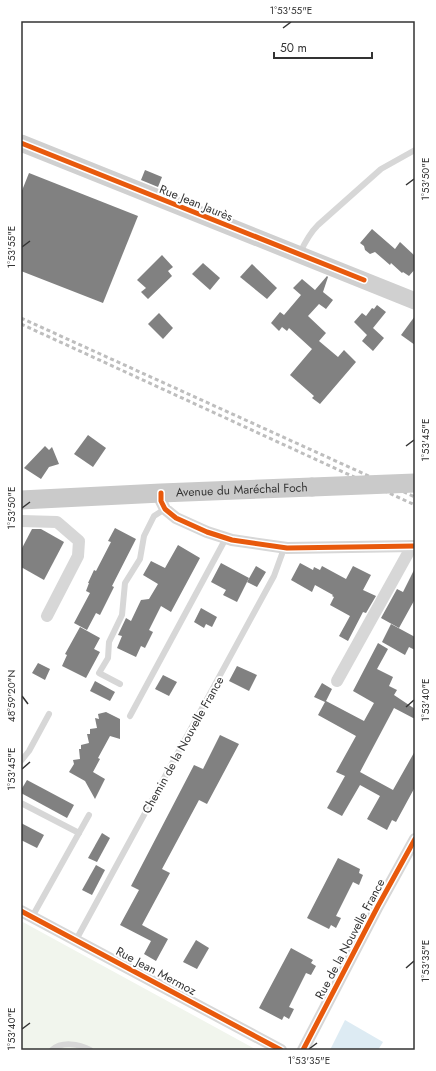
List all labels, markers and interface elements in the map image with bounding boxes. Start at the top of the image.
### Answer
text: 1°53'55"E [270,3,312,18]
scale bar [274,34,372,60]
text: 50 m [280,39,307,57]
text: 1°53'50"E [418,157,433,201]
street label: Rue Jean Jaurès [157,180,235,226]
text: 1°53'55"E [4,226,19,268]
text: 1°53'45"E [418,419,433,461]
street label: Avenue du Maréchal Foch [175,478,308,501]
text: 1°53'50"E [4,486,19,530]
text: 48°59'20"N [4,670,19,722]
street label: Chemin de la Nouvelle France [138,673,228,817]
text: 1°53'40"E [418,678,433,722]
text: 1°53'45"E [4,748,19,790]
street label: Rue de la Nouvelle France [311,876,389,1002]
text: 1°53'35"E [418,940,433,982]
street label: Rue Jean Mermoz [113,942,200,1000]
text: 1°53'40"E [4,1007,19,1051]
text: 1°53'35"E [288,1053,330,1068]

